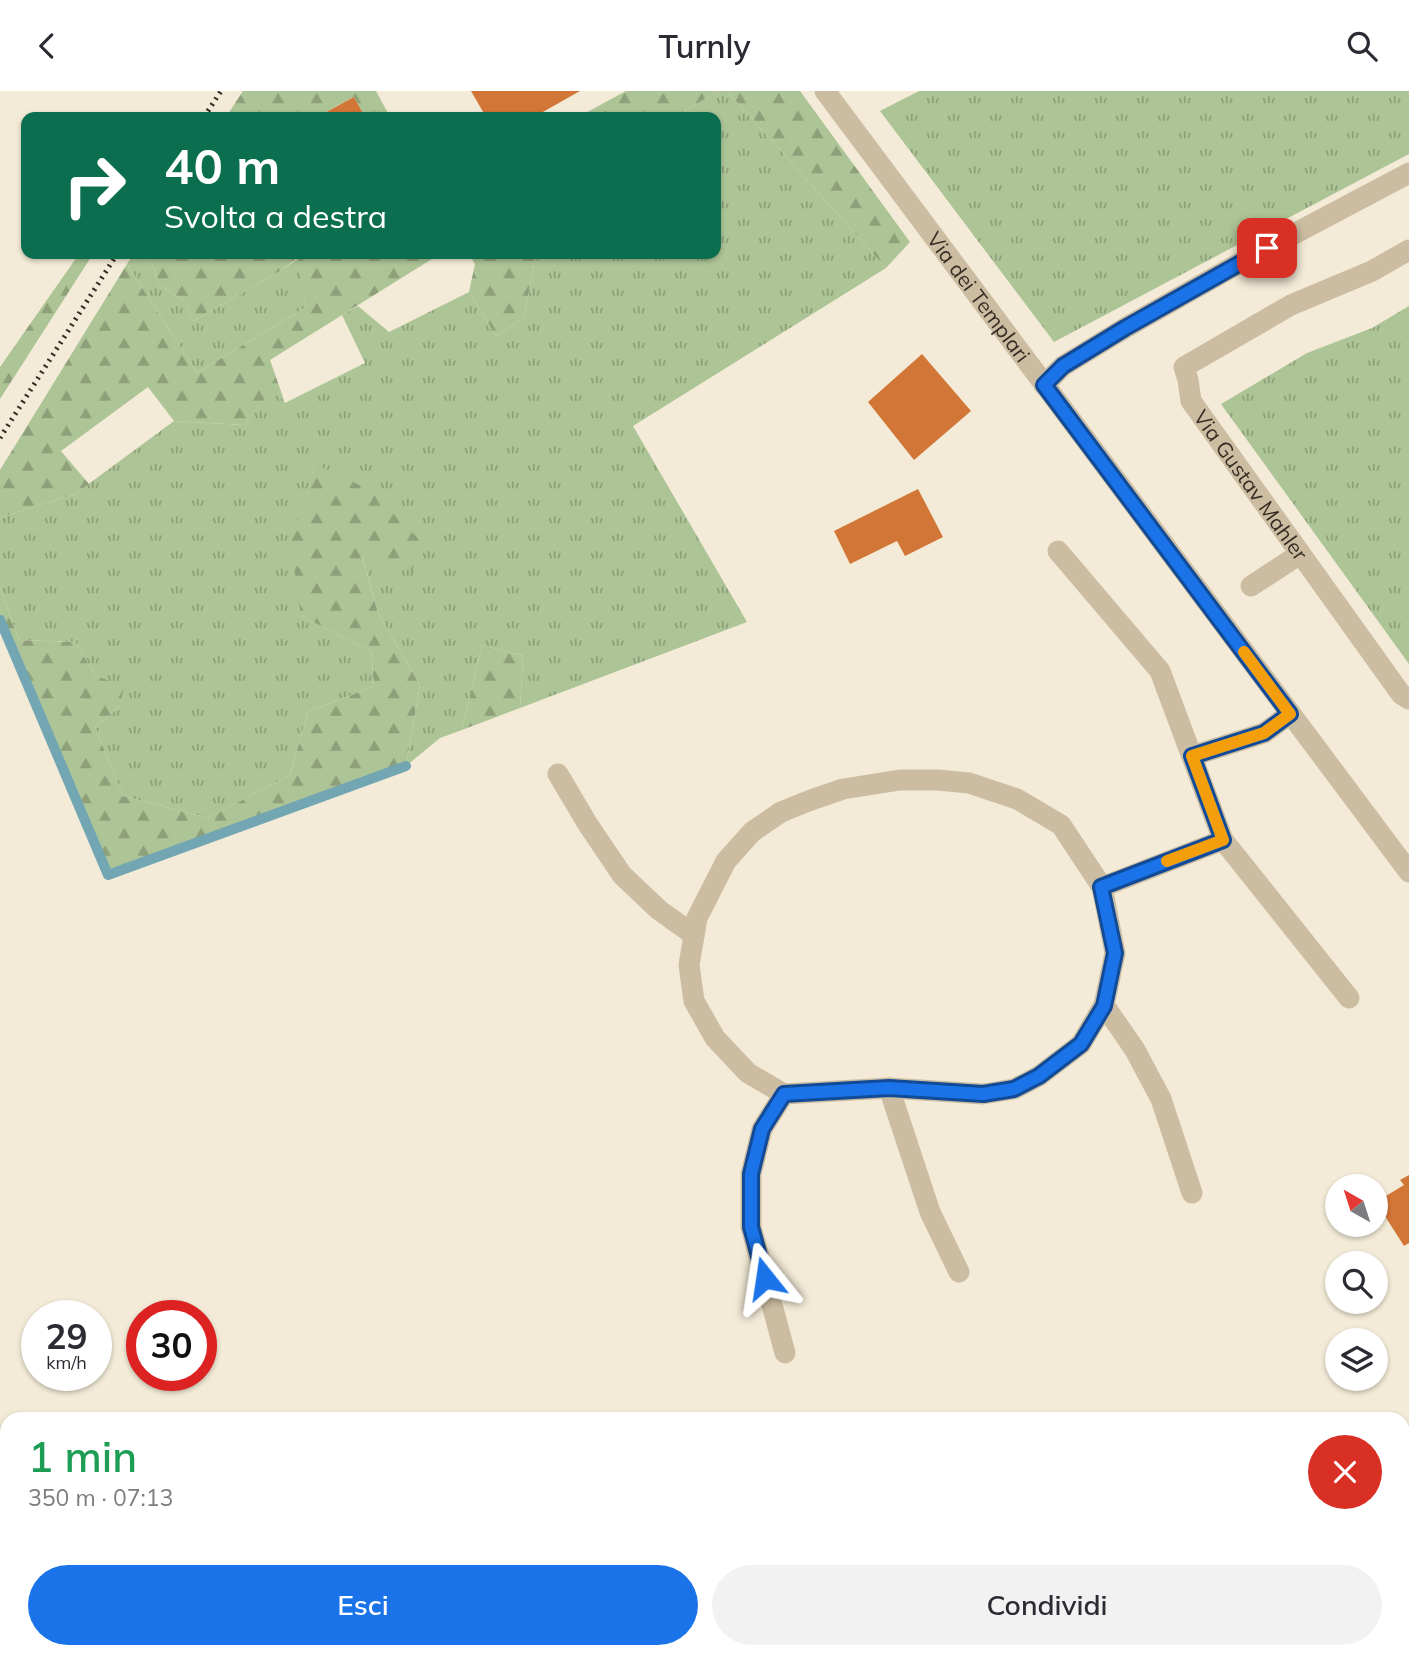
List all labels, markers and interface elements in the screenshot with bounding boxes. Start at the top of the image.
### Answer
text: Turnly [658,26,751,66]
icon: back [28,27,66,65]
icon: search [1343,27,1381,65]
text: 40 m [164,135,280,196]
icon: right [49,140,140,231]
text: Svolta a destra [164,196,387,236]
pin [1237,218,1297,278]
street label: Via dei Templari [922,227,1036,367]
icon: arrive [1248,229,1286,267]
street label: Via Gustav Mahler [1188,404,1314,565]
north arrow [1325,1174,1388,1237]
map controls [1325,1174,1388,1391]
position arrow [728,1241,802,1315]
button: search [1325,1251,1388,1314]
speed limit sign: 30 [126,1300,217,1391]
text: 29 [45,1314,88,1358]
button: layers [1325,1328,1388,1391]
text: km/h [46,1351,87,1374]
text: 1 min [28,1430,137,1483]
button: close [1308,1435,1382,1509]
text: 350 m · 07:13 [28,1483,173,1512]
button: Esci [28,1565,698,1645]
button: Condividi [712,1565,1382,1645]

